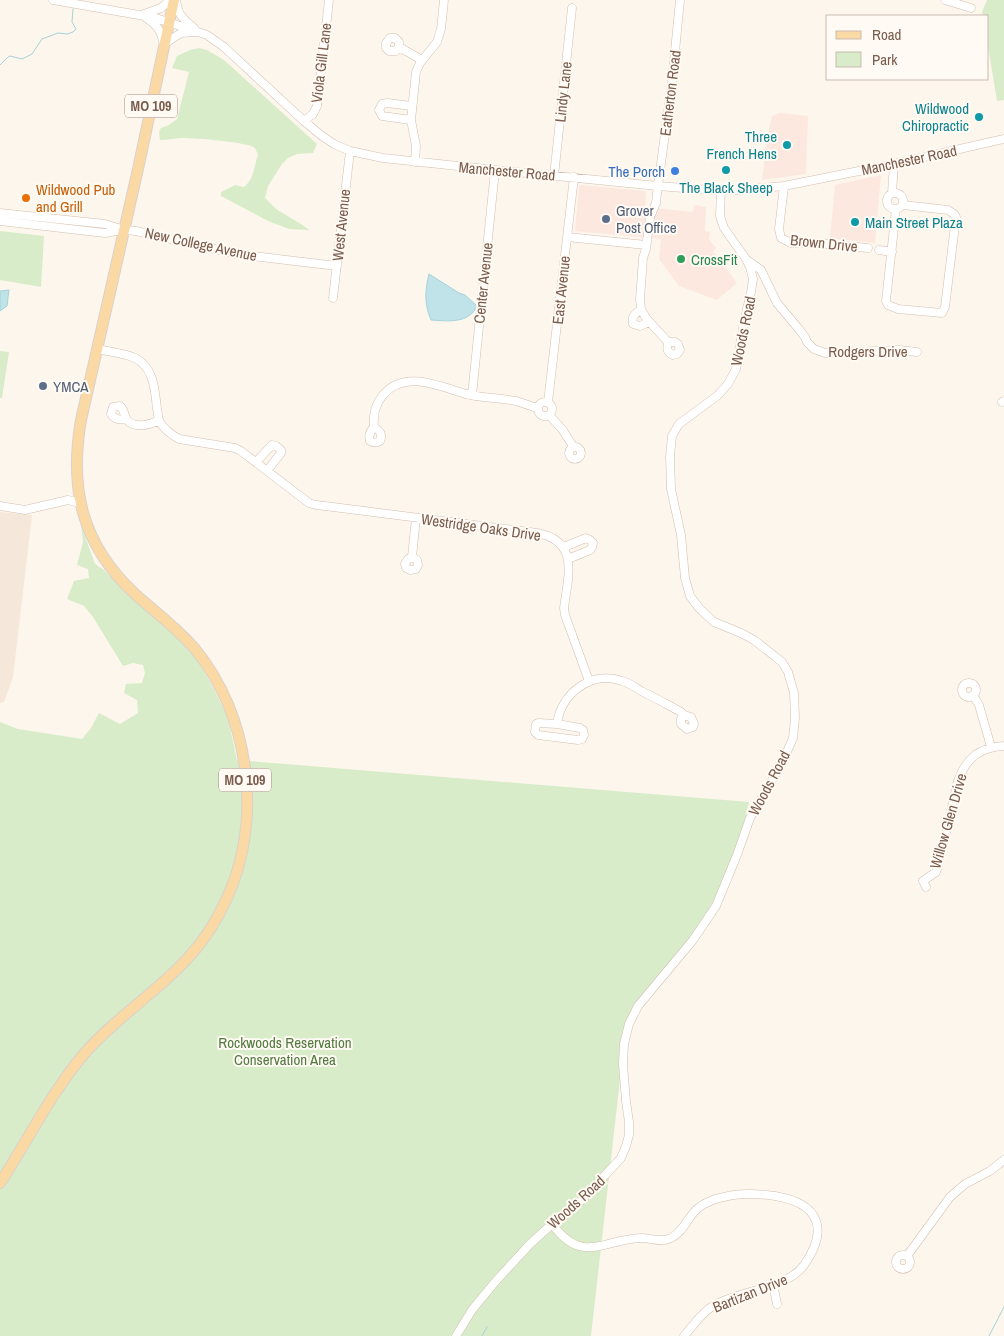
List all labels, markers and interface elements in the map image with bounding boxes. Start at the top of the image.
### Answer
legend [826,15,989,80]
street label: Viola Gill Lane [306,22,336,104]
text: Road [872,24,901,45]
street label: Eatherton Road [654,49,686,137]
text: Park [872,49,898,70]
street label: Lindy Lane [549,60,577,123]
road number: MO 109 [125,94,177,118]
place label: Wildwood Chiropractic [902,98,969,136]
marker: Wildwood Chiropractic [973,111,985,123]
place label: Three French Hens [707,126,777,164]
marker: Three French Hens [781,139,793,151]
street label: Manchester Road [859,140,959,180]
street label: Manchester Road [458,156,556,186]
place label: The Porch [608,161,665,182]
marker: The Black Sheep [720,164,732,176]
marker: The Porch [669,165,681,177]
place label: The Black Sheep [679,177,773,198]
place label: Wildwood Pub and Grill [36,179,115,217]
street label: West Avenue [327,188,355,262]
marker: Wildwood Pub and Grill [20,192,32,204]
place label: Grover Post Office [616,200,677,238]
place label: Main Street Plaza [865,212,963,233]
marker: Grover Post Office [600,213,612,225]
marker: Main Street Plaza [849,216,861,228]
street label: New College Avenue [143,222,259,266]
street label: Brown Drive [789,229,859,257]
street label: Center Avenue [468,241,498,324]
place label: CrossFit [691,249,738,270]
marker: CrossFit [675,253,687,265]
street label: East Avenue [547,255,575,325]
street label: Woods Road [725,294,761,368]
street label: Rodgers Drive [828,341,908,362]
place label: YMCA [53,376,89,397]
marker: YMCA [37,380,49,392]
street label: Westridge Oaks Drive [420,508,542,546]
street label: Woods Road [743,747,795,819]
road number: MO 109 [219,768,271,792]
street label: Willow Glen Drive [924,771,972,871]
park label: Rockwoods Reservation Conservation Area [218,1032,352,1070]
street label: Woods Road [543,1170,609,1234]
street label: Bartizan Drive [710,1268,791,1317]

